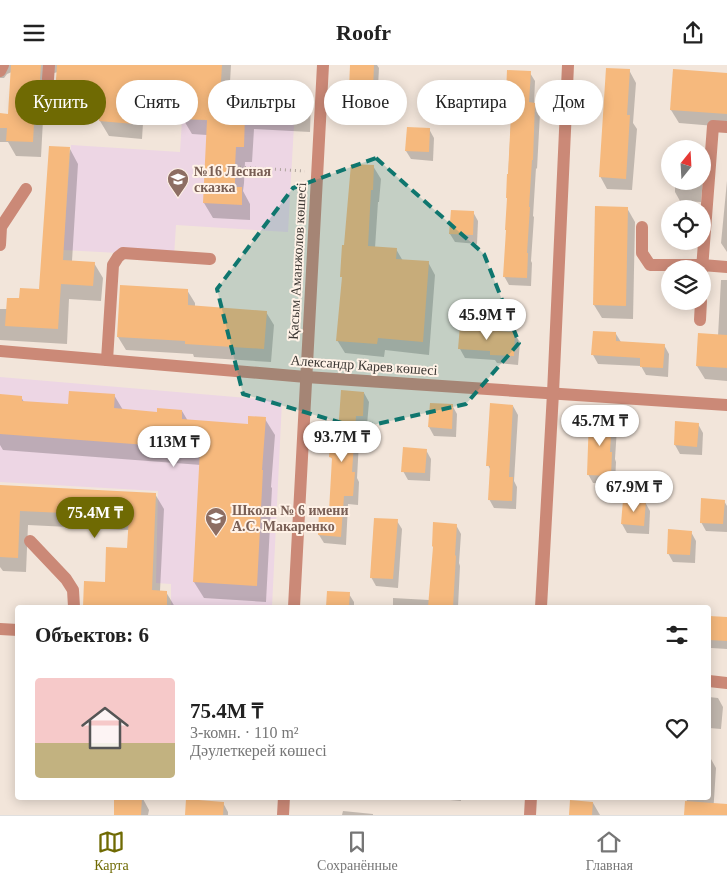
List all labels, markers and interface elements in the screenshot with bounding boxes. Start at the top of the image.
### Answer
icon: menu [20,19,48,47]
icon: share [679,19,707,47]
text: Roofr [336,20,391,45]
chip: Купить [15,80,106,125]
chip: Снять [116,80,198,125]
chip: Фильтры [208,80,314,125]
chip: Новое [324,80,407,125]
chip: Квартира [417,80,525,125]
chip: Дом [535,80,603,125]
north arrow [661,140,711,190]
map controls [661,140,711,310]
place label: №16 Лесная сказка [194,164,272,195]
school or university icon: №16 Лесная сказка [166,167,190,198]
street label: Қасым Аманжолов көшесі [286,182,309,340]
button: locate [661,200,711,250]
button: layers [661,260,711,310]
pin: 45.9M ₸ [441,299,533,341]
text: 45.9M ₸ [459,306,515,323]
street label: Александр Карев көшесі [290,353,438,378]
pin: 45.7M ₸ [554,405,646,447]
text: 45.7M ₸ [572,412,628,429]
pin: 93.7M ₸ [296,421,388,463]
pin: 113M ₸ [133,425,215,468]
text: 93.7M ₸ [314,428,370,445]
text: 113M ₸ [149,433,199,450]
pin: 67.9M ₸ [588,471,680,513]
text: 67.9M ₸ [606,478,662,495]
pin: 75.4M ₸ [49,497,141,539]
place label: Школа № 6 имени А.С. Макаренко [232,503,348,534]
text: 75.4M ₸ [67,504,123,521]
school or university icon: Школа № 6 имени А.С. Макаренко [204,506,228,537]
icon: filters [663,621,691,649]
text: Объектов: 6 [35,623,149,647]
icon: home [75,698,135,758]
text: 75.4M ₸ [190,699,263,723]
icon: heart [663,714,691,742]
text: 3-комн. · 110 m² [190,724,299,741]
text: Дәулеткерей көшесі [190,742,327,759]
tab: Карта [94,828,129,874]
tab: Сохранённые [317,828,398,874]
tab: Главная [586,828,633,874]

